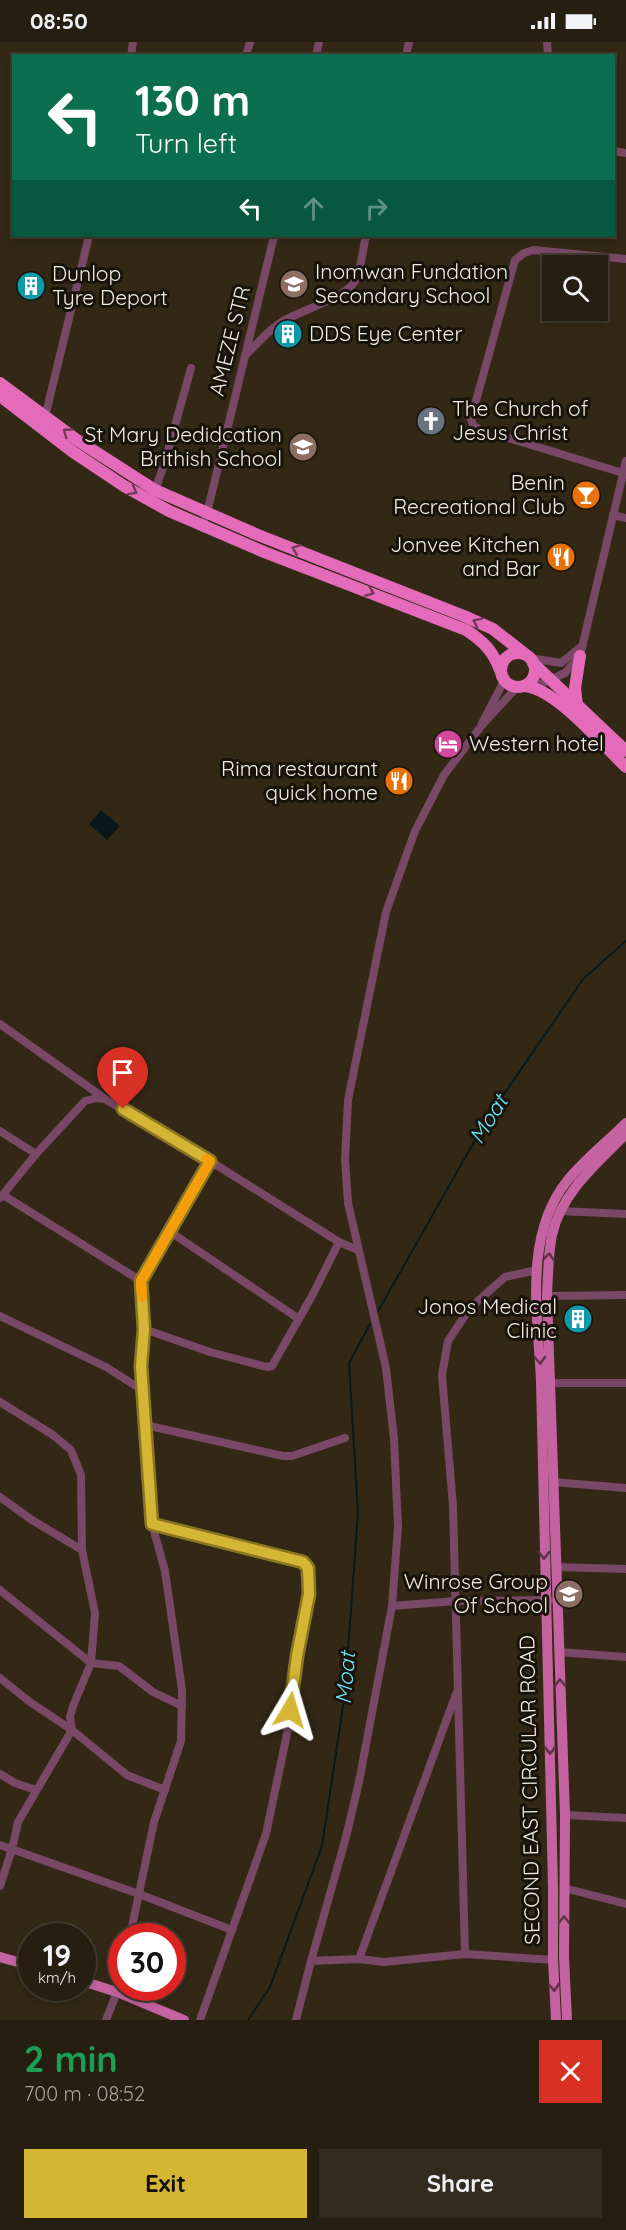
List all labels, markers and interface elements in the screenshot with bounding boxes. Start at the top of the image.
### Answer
text: 08:50 [30,7,88,35]
text: 130 m [135,74,250,127]
icon: left [36,78,114,156]
text: Turn left [135,126,237,160]
icon: left [234,192,267,225]
icon: ahead [297,192,330,225]
icon: right [360,192,393,225]
map controls [542,255,608,321]
button: search [542,255,608,321]
place label: Inomwan Fundation Secondary School [315,258,508,308]
place label: Dunlop Tyre Deport [52,260,168,310]
school or university icon: Inomwan Fundation Secondary School [278,268,310,300]
building icon: Dunlop Tyre Deport [15,270,47,302]
street label: AMEZE STR [203,283,255,399]
building icon: DDS Eye Center [272,318,304,350]
place label: DDS Eye Center [309,320,463,346]
place label: The Church of Jesus Christ [452,395,589,445]
church icon: The Church of Jesus Christ [415,405,447,437]
place label: St Mary Dedidcation Brithish School [84,421,282,471]
one-way arrow [62,428,73,439]
school or university icon: St Mary Dedidcation Brithish School [287,431,319,463]
place label: Benin Recreational Club [393,469,565,519]
bar icon: Benin Recreational Club [570,479,602,511]
one-way arrow [127,484,137,495]
place label: Jonvee Kitchen and Bar [390,531,540,581]
restaurant icon: Jonvee Kitchen and Bar [545,541,577,573]
one-way arrow [291,544,302,556]
one-way arrow [364,585,375,597]
one-way arrow [472,617,483,629]
hotel icon: Western hotel [432,728,464,760]
place label: Western hotel [469,730,604,756]
place label: Rima restaurant quick home [221,755,378,805]
restaurant icon: Rima restaurant quick home [383,765,415,797]
pin [97,1047,148,1109]
icon: arrive [106,1056,139,1089]
water label: Moat [462,1087,515,1149]
one-way arrow [542,1252,555,1262]
place label: Jonos Medical Clinic [417,1293,557,1343]
building icon: Jonos Medical Clinic [562,1303,594,1335]
one-way arrow [534,1355,547,1364]
one-way arrow [538,1550,550,1559]
place label: Winrose Group Of School [404,1568,548,1618]
school or university icon: Winrose Group Of School [553,1578,585,1610]
street label: SECOND EAST CIRCULAR ROAD [513,1635,545,1945]
water label: Moat [329,1648,361,1705]
position arrow [258,1678,322,1742]
one-way arrow [554,1678,567,1687]
one-way arrow [544,1745,556,1754]
one-way arrow [558,1915,570,1924]
speed limit sign: 30 [108,1923,186,2001]
text: 19 [43,1936,71,1974]
text: km/h [38,1968,76,1987]
one-way arrow [548,1982,561,1991]
text: 2 min [24,2036,118,2081]
button: close [539,2040,602,2103]
text: 700 m · 08:52 [24,2081,145,2106]
button: Exit [24,2149,307,2218]
button: Share [319,2149,602,2218]

